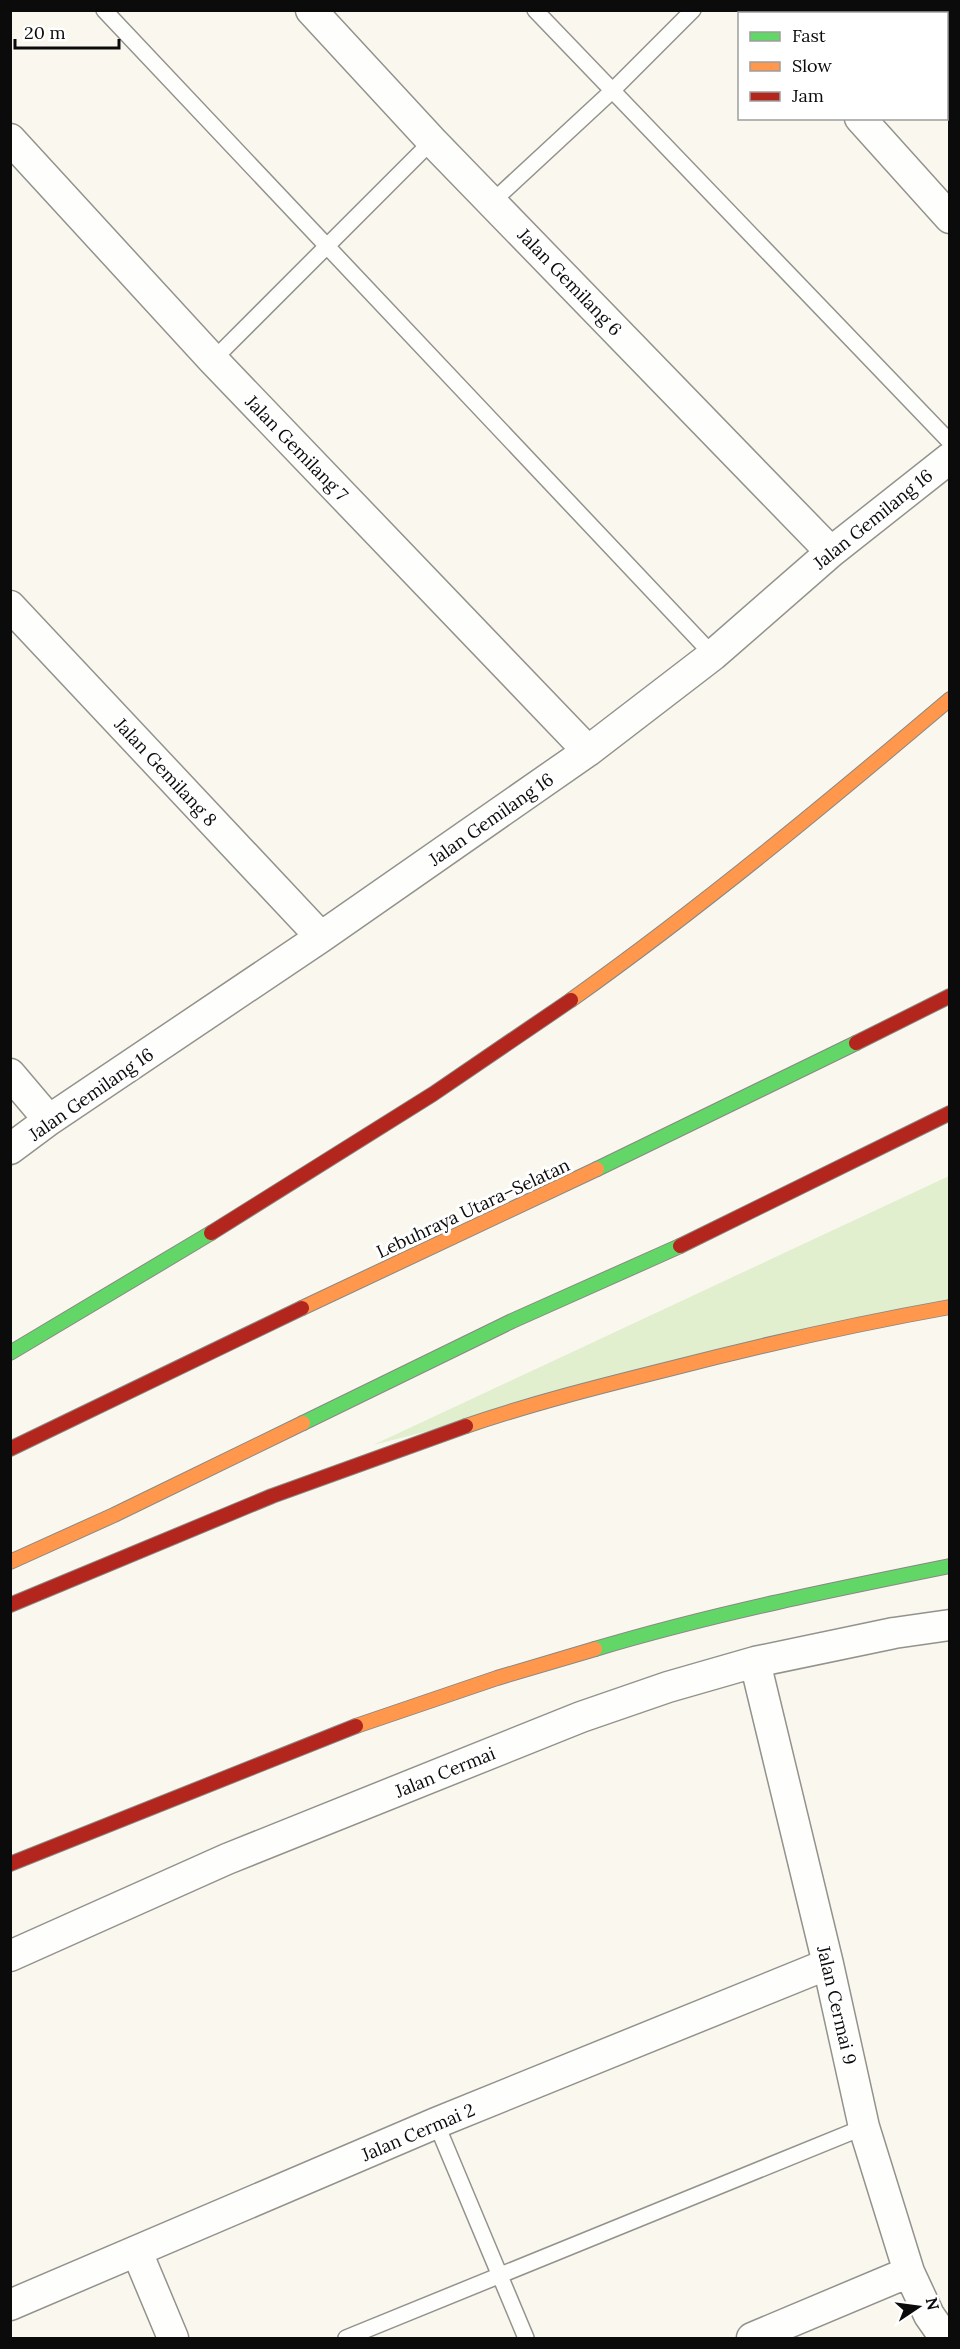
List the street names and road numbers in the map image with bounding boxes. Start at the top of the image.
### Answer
street label: Jalan Gemilang 6 [512,223,627,340]
street label: Jalan Gemilang 7 [240,390,353,506]
street label: Jalan Gemilang 16 [808,464,937,575]
street label: Jalan Gemilang 8 [109,712,222,831]
street label: Jalan Gemilang 16 [423,767,558,871]
street label: Jalan Gemilang 16 [23,1042,158,1146]
street label: Lebuhraya Utara–Selatan [373,1153,573,1263]
street label: Jalan Cermai [391,1741,499,1803]
street label: Jalan Cermai 9 [812,1942,862,2067]
street label: Jalan Cermai 2 [357,2098,478,2167]

